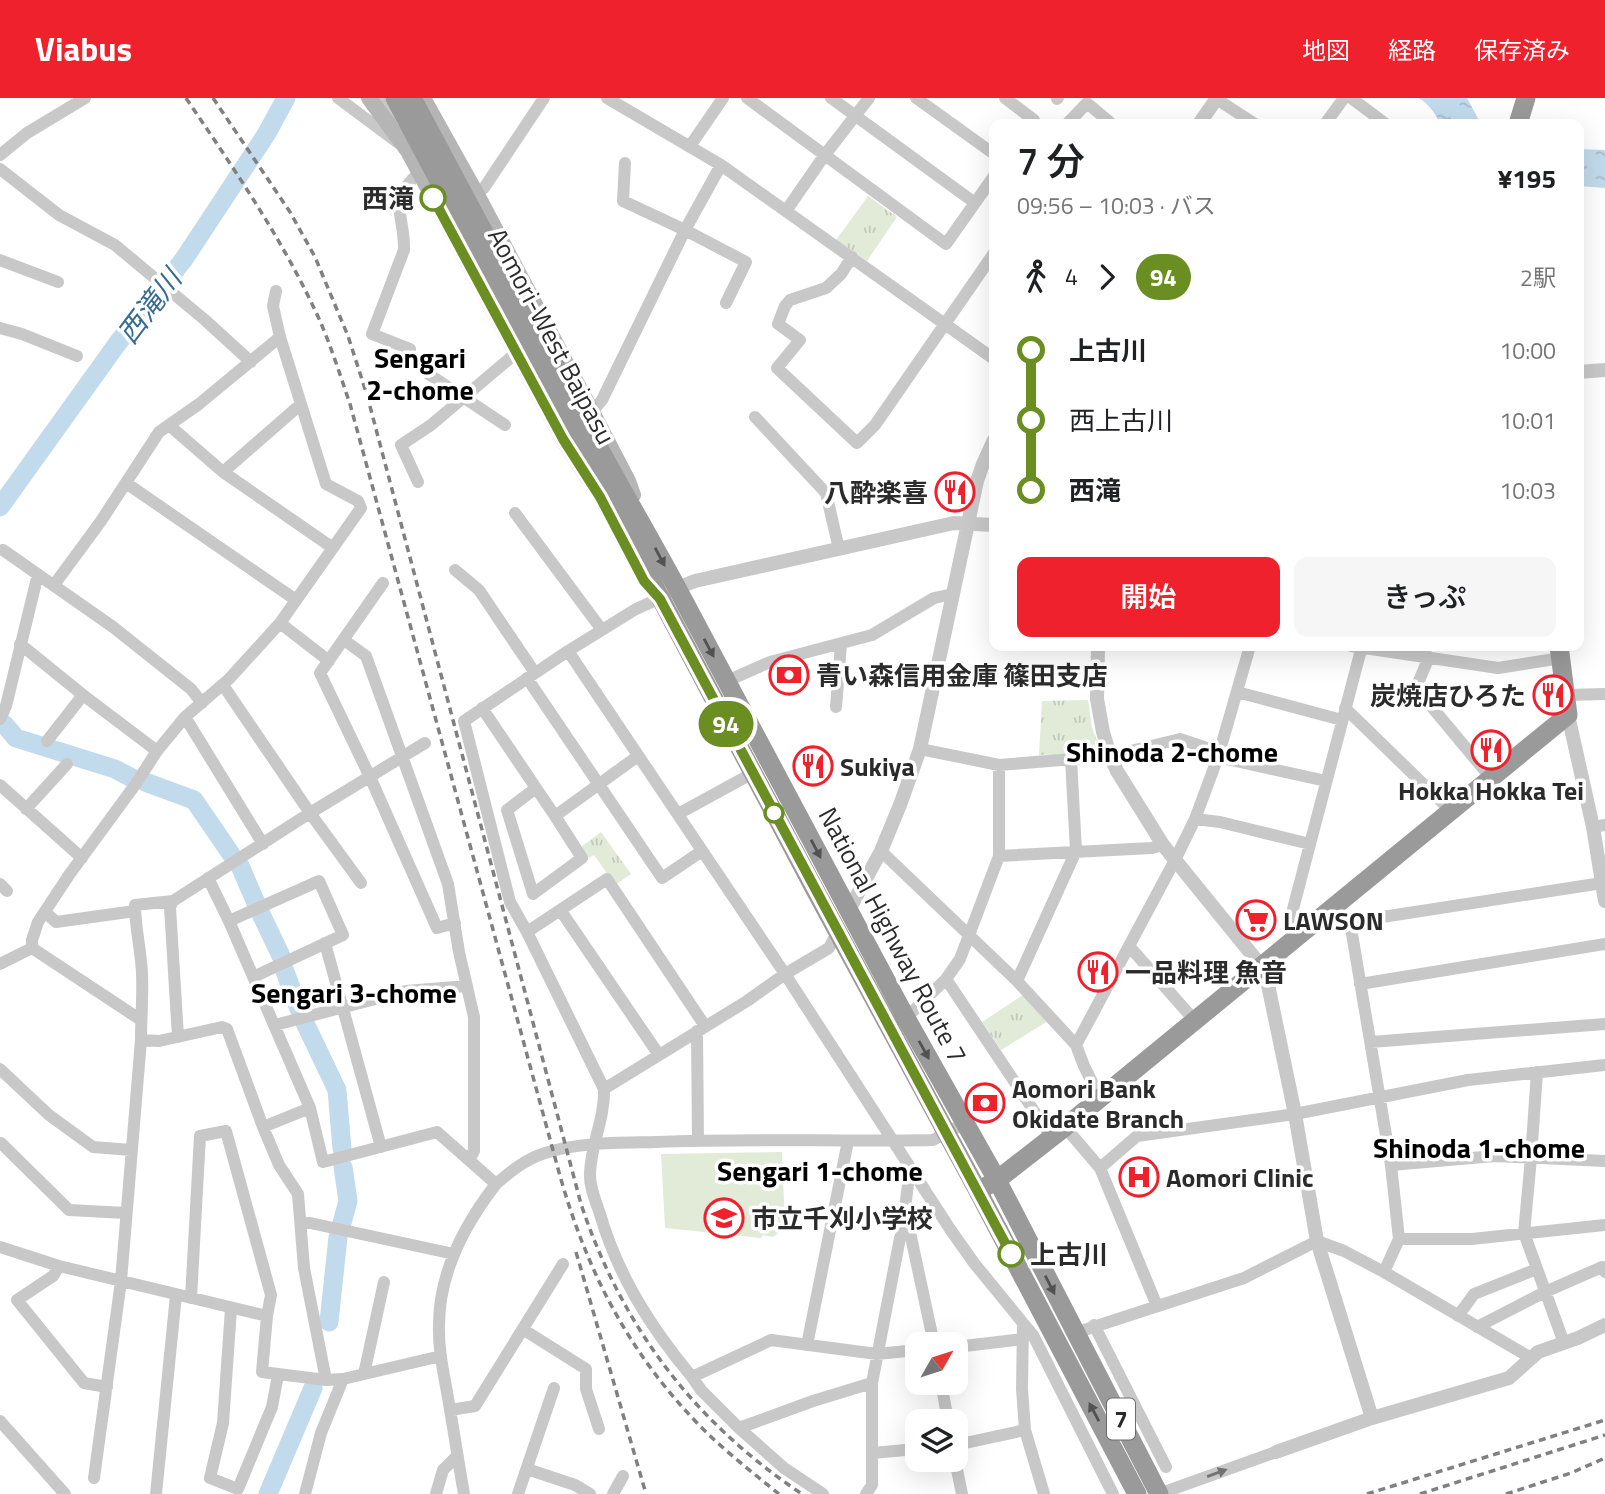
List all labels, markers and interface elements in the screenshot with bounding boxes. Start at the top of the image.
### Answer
text: Viabus [35,24,132,74]
text: 地図 [1302,32,1350,68]
text: 経路 [1388,32,1436,68]
text: 保存済み [1474,32,1570,68]
text: 7 分 [1017,132,1085,190]
text: ¥195 [1498,159,1556,198]
place label: 西滝 [362,179,414,218]
marker: 西滝 [420,185,446,211]
text: 09:56 – 10:03 · バス [1017,188,1216,223]
street label: Aomori-West Baipasu [478,221,626,451]
water label: 西滝川 [107,257,193,352]
icon: walk [1017,258,1055,296]
icon: forward [1088,258,1126,296]
text: 4 [1065,259,1078,294]
text: 94 [1150,259,1177,295]
text: 2駅 [1520,260,1556,295]
text: 上古川 [1069,331,1147,370]
text: 10:00 [1499,333,1556,368]
district label: Sengari 2-chome [366,336,474,411]
text: 西上古川 [1069,401,1173,440]
text: 10:01 [1499,403,1556,438]
restaurant icon: 八酔楽喜 [934,471,976,513]
text: 西滝 [1069,471,1121,510]
place label: 八酔楽喜 [824,473,928,512]
text: 10:03 [1499,473,1556,508]
one-way arrow [654,547,666,567]
button: 開始 [1017,557,1280,637]
button: きっぷ [1294,557,1556,637]
one-way arrow [704,638,715,658]
bank icon: 青い森信用金庫 篠田支店 [768,654,810,696]
place label: 青い森信用金庫 篠田支店 [816,656,1108,695]
restaurant icon: 炭焼店ひろた [1532,674,1574,716]
place label: 炭焼店ひろた [1370,676,1526,715]
line badge: 94 [694,701,758,747]
text: 94 [713,706,739,742]
restaurant icon: Hokka Hokka Tei [1470,729,1512,771]
district label: Shinoda 2-chome [1066,730,1278,773]
restaurant icon: Sukiya [792,745,834,787]
place label: Sukiya [840,747,915,786]
place label: Hokka Hokka Tei [1398,771,1584,810]
street label: National Highway Route 7 [809,800,977,1070]
unlabelled marker [764,803,784,823]
one-way arrow [811,839,822,859]
supermarket icon: LAWSON [1235,899,1277,941]
place label: LAWSON [1283,901,1384,940]
restaurant icon: 一品料理 魚音 [1077,951,1119,993]
place label: 一品料理 魚音 [1125,953,1287,992]
district label: Sengari 3-chome [251,971,457,1014]
one-way arrow [918,1040,930,1059]
place label: Aomori Bank Okidate Branch [1012,1069,1184,1138]
bank icon: Aomori Bank Okidate Branch [964,1082,1006,1124]
district label: Shinoda 1-chome [1373,1126,1585,1169]
district label: Sengari 1-chome [717,1149,923,1192]
hospital icon: Aomori Clinic [1118,1156,1160,1198]
place label: Aomori Clinic [1166,1158,1314,1197]
school or university icon: 市立千刈小学校 [703,1197,745,1239]
place label: 市立千刈小学校 [751,1199,933,1238]
place label: 上古川 [1030,1235,1108,1274]
marker: 上古川 [998,1241,1024,1267]
one-way arrow [1045,1275,1056,1295]
north arrow [905,1332,968,1395]
map controls [905,1332,968,1472]
road number: 7 [1107,1399,1135,1440]
one-way arrow [1088,1402,1100,1422]
button: layers [905,1409,968,1472]
one-way arrow [1207,1467,1228,1478]

